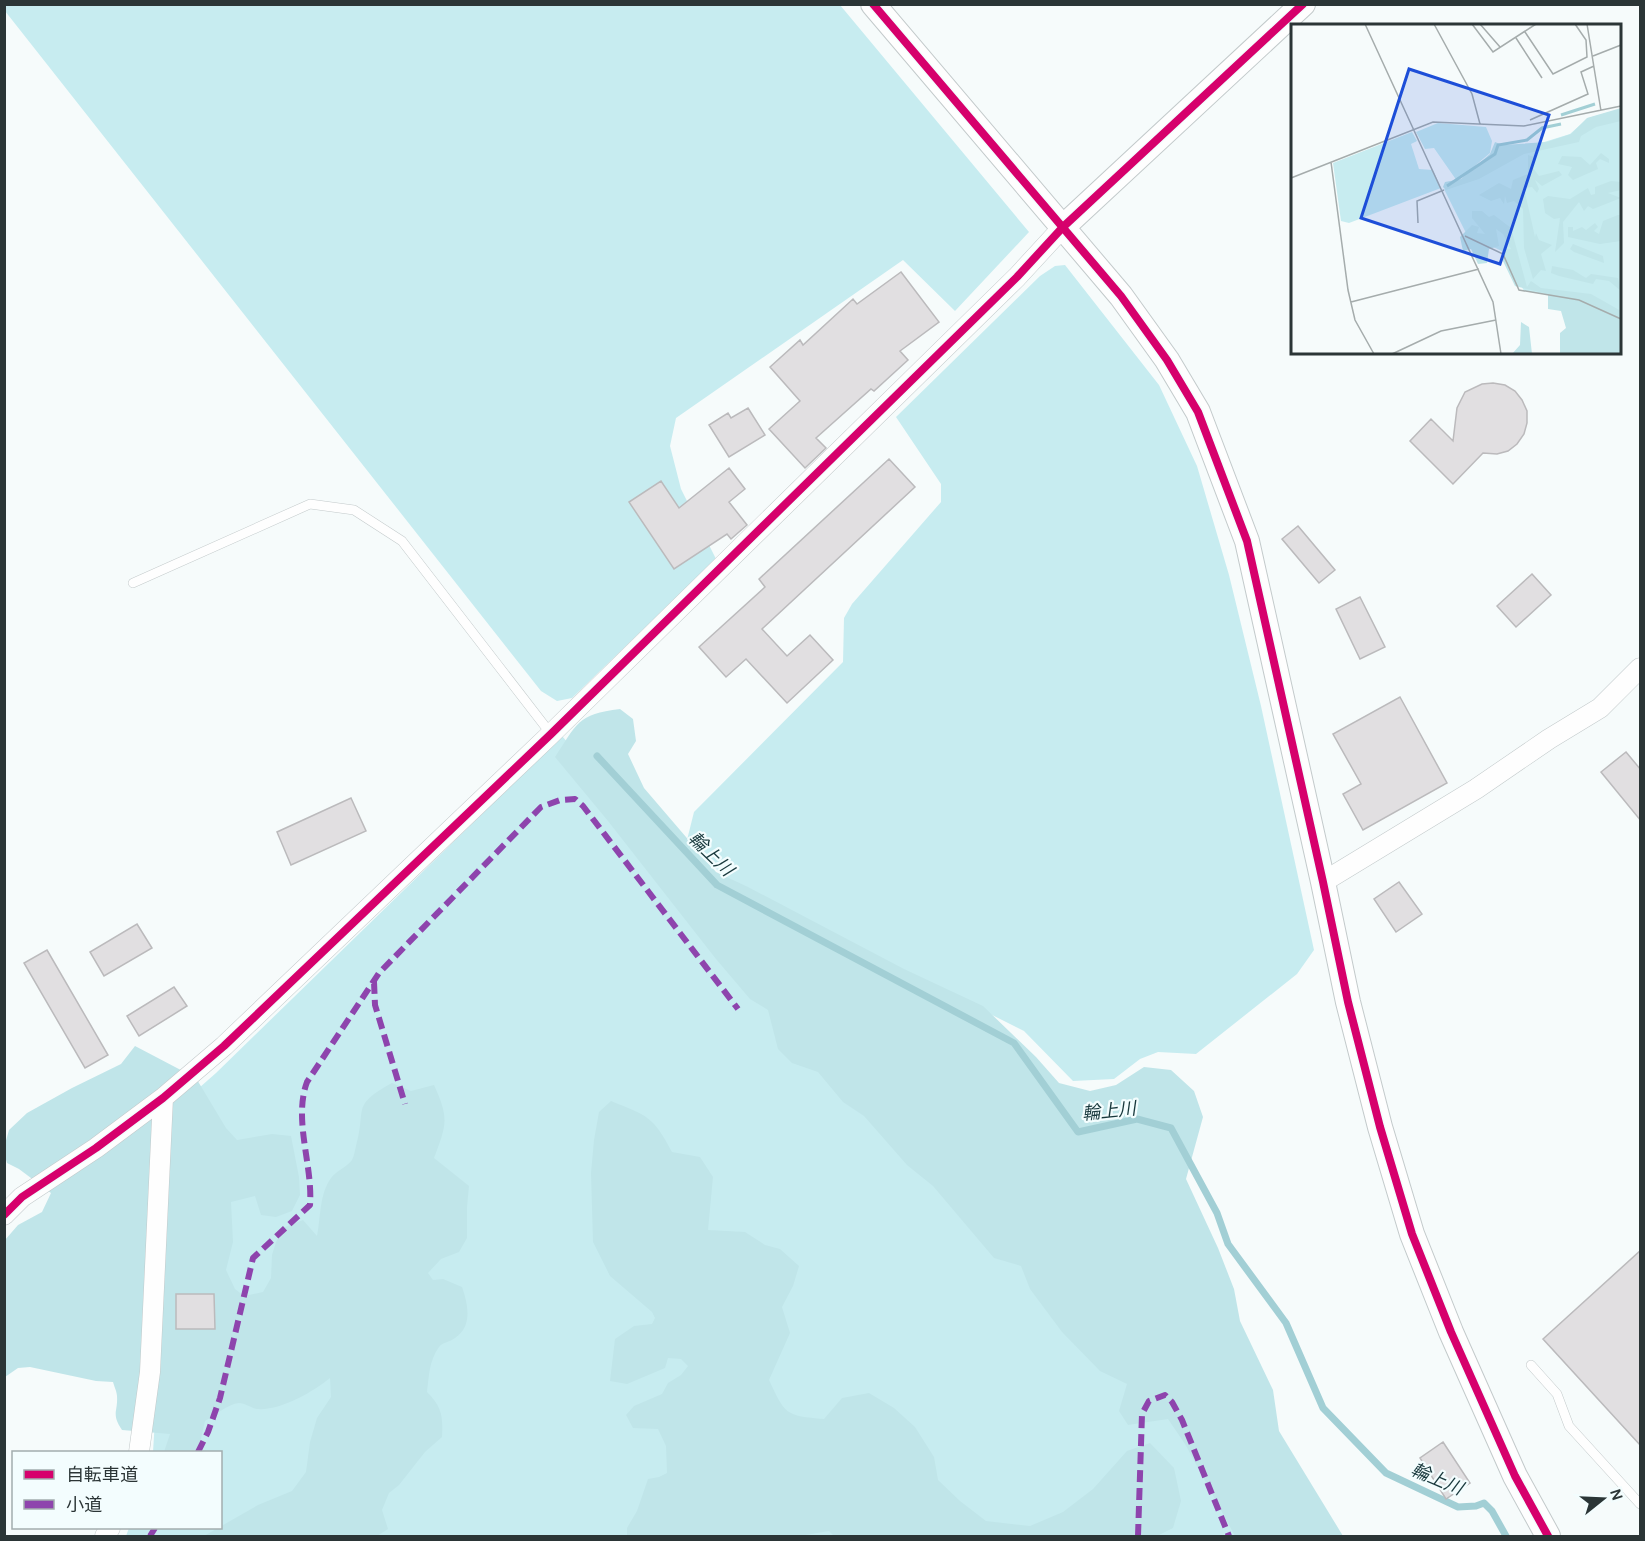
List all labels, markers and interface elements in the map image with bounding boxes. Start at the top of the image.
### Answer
inset map [1291,24,1621,354]
water label: 輪上川 [684,827,740,882]
water label: 輪上川 [1081,1097,1139,1125]
legend [12,1451,222,1529]
water label: 輪上川 [1408,1458,1468,1500]
text: 自転車道 [66,1464,138,1486]
north arrow [1573,1469,1633,1529]
text: N [1606,1486,1628,1503]
text: 小道 [66,1494,102,1516]

